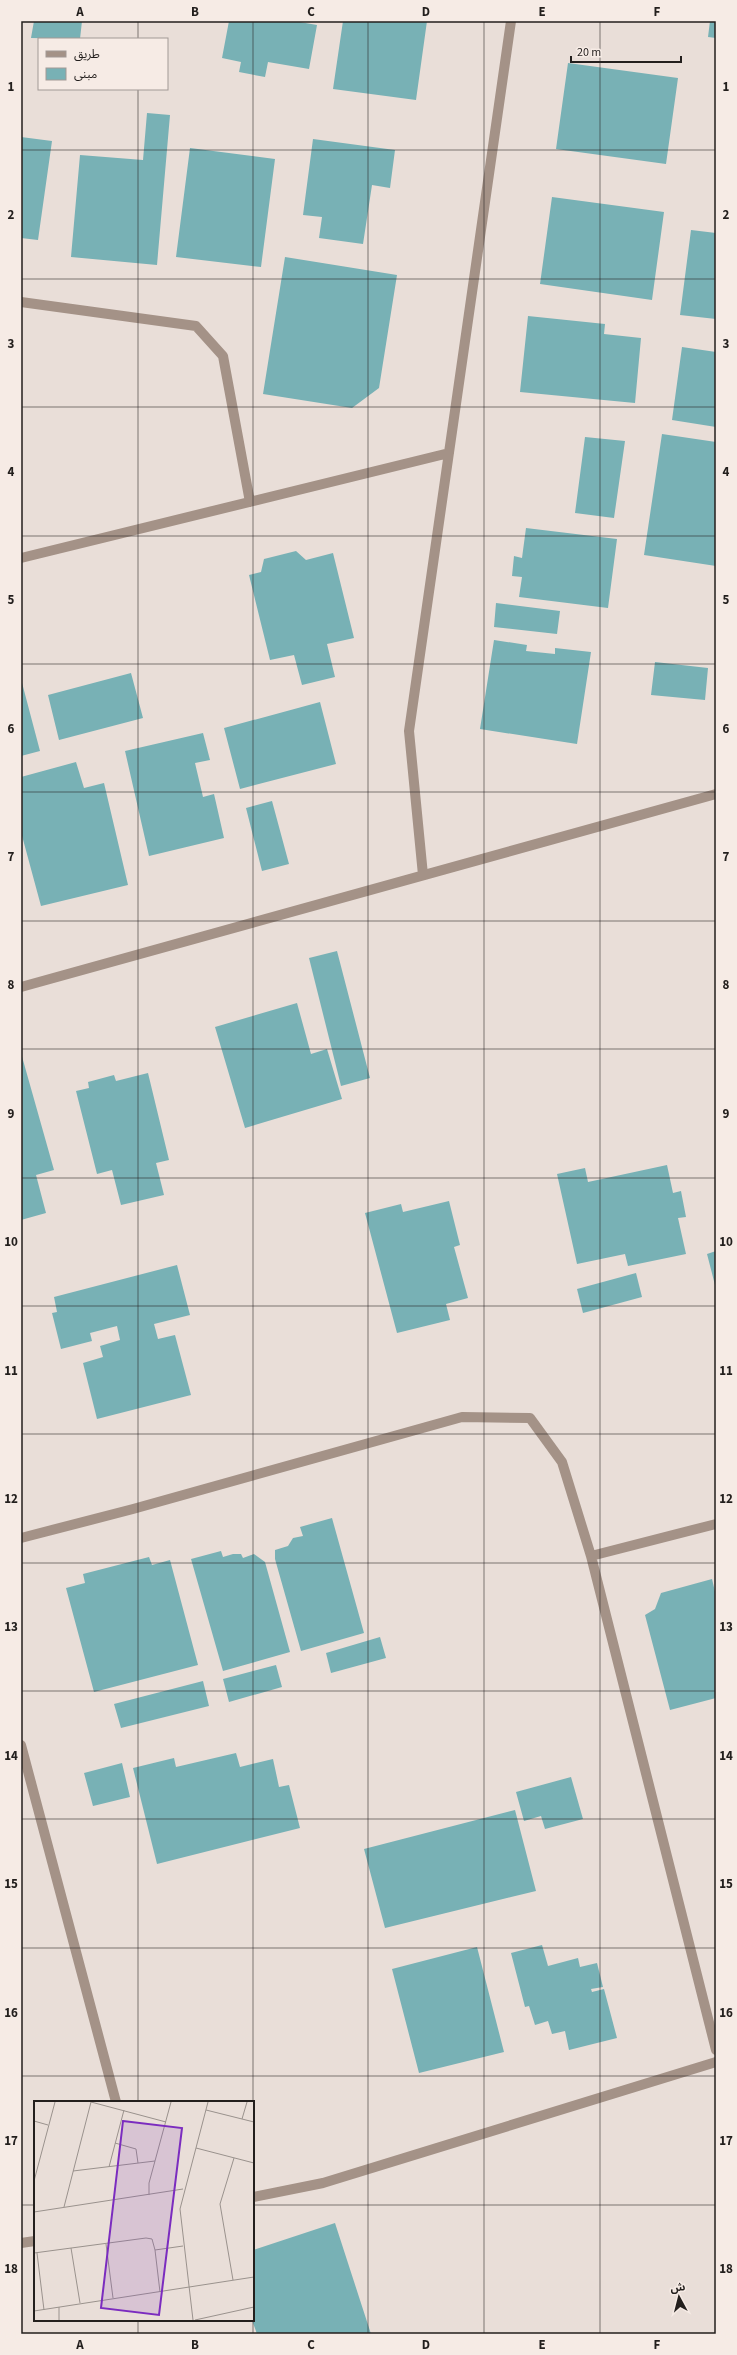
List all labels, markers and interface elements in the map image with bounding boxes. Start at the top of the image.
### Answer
text: A [75,3,84,21]
text: B [191,3,199,21]
text: C [307,3,315,21]
text: D [422,3,430,21]
text: E [538,3,546,21]
text: F [654,3,661,21]
legend [38,38,168,90]
scale bar [571,38,681,64]
text: 20 m [577,44,601,61]
text: طريق [74,46,100,63]
text: مبنى [74,66,97,83]
text: 1 [8,78,15,96]
text: 1 [723,78,730,96]
text: 2 [8,206,15,224]
text: 2 [723,206,730,224]
text: 3 [8,335,15,353]
text: 3 [723,335,730,353]
text: 4 [8,463,15,481]
text: 4 [723,463,730,481]
text: 5 [8,591,15,609]
text: 5 [723,591,730,609]
text: 6 [8,720,15,738]
text: 6 [723,720,730,738]
text: 7 [8,848,15,866]
text: 7 [723,848,730,866]
text: 8 [8,976,15,994]
text: 8 [723,976,730,994]
text: 9 [8,1105,15,1123]
text: 9 [723,1105,730,1123]
text: 10 [4,1233,18,1251]
text: 10 [719,1233,733,1251]
text: 11 [4,1362,18,1380]
text: 11 [719,1362,733,1380]
text: 12 [4,1490,18,1508]
text: 12 [719,1490,733,1508]
text: 13 [4,1618,18,1636]
text: 13 [719,1618,733,1636]
text: 14 [4,1747,18,1765]
text: 14 [719,1747,733,1765]
text: 15 [4,1875,18,1893]
text: 15 [719,1875,733,1893]
text: 16 [4,2004,18,2022]
text: 16 [719,2004,733,2022]
inset map [34,2101,254,2321]
text: 17 [4,2132,18,2150]
text: 17 [719,2132,733,2150]
text: 18 [4,2260,18,2278]
text: 18 [719,2260,733,2278]
north arrow [659,2277,699,2317]
text: ش [669,2279,686,2296]
text: A [75,2336,84,2354]
text: B [191,2336,199,2354]
text: C [307,2336,315,2354]
text: D [422,2336,430,2354]
text: E [538,2336,546,2354]
text: F [654,2336,661,2354]

